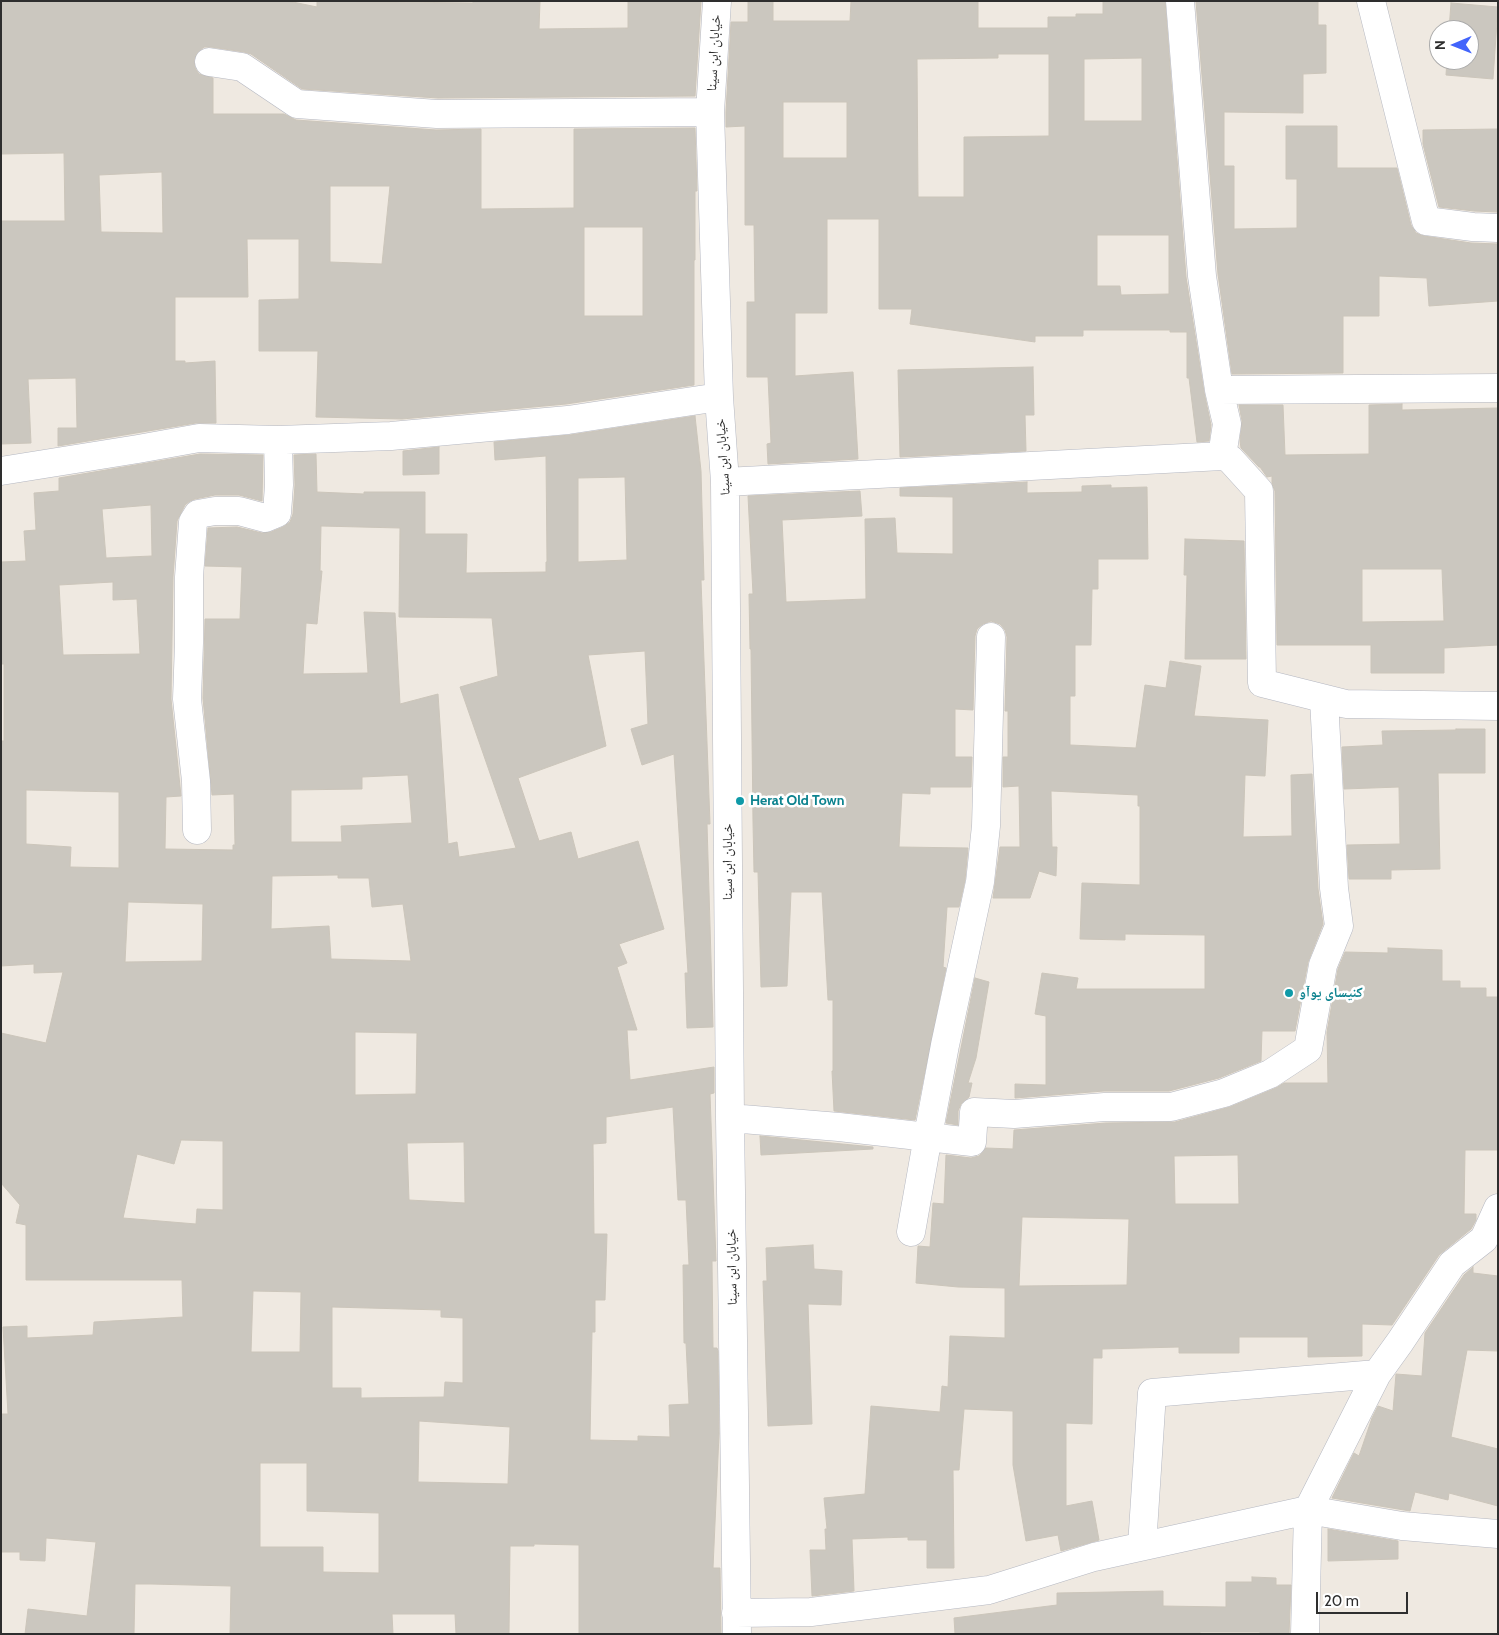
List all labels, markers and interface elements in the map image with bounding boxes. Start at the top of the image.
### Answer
street label: خیابان ابن سینا [704,14,724,92]
north arrow [1429,20,1479,70]
text: N [1431,40,1449,50]
street label: خیابان ابن سینا [712,418,734,496]
place label: Herat Old Town [750,793,844,809]
marker: Herat Old Town [734,795,746,807]
street label: خیابان ابن سینا [720,824,736,900]
place label: کنیسای یوآو [1299,985,1363,1001]
marker: کنیسای یوآو [1283,987,1295,999]
street label: خیابان ابن سینا [723,1229,741,1305]
scale bar [1319,1582,1412,1614]
text: 20 m [1324,1592,1359,1610]

